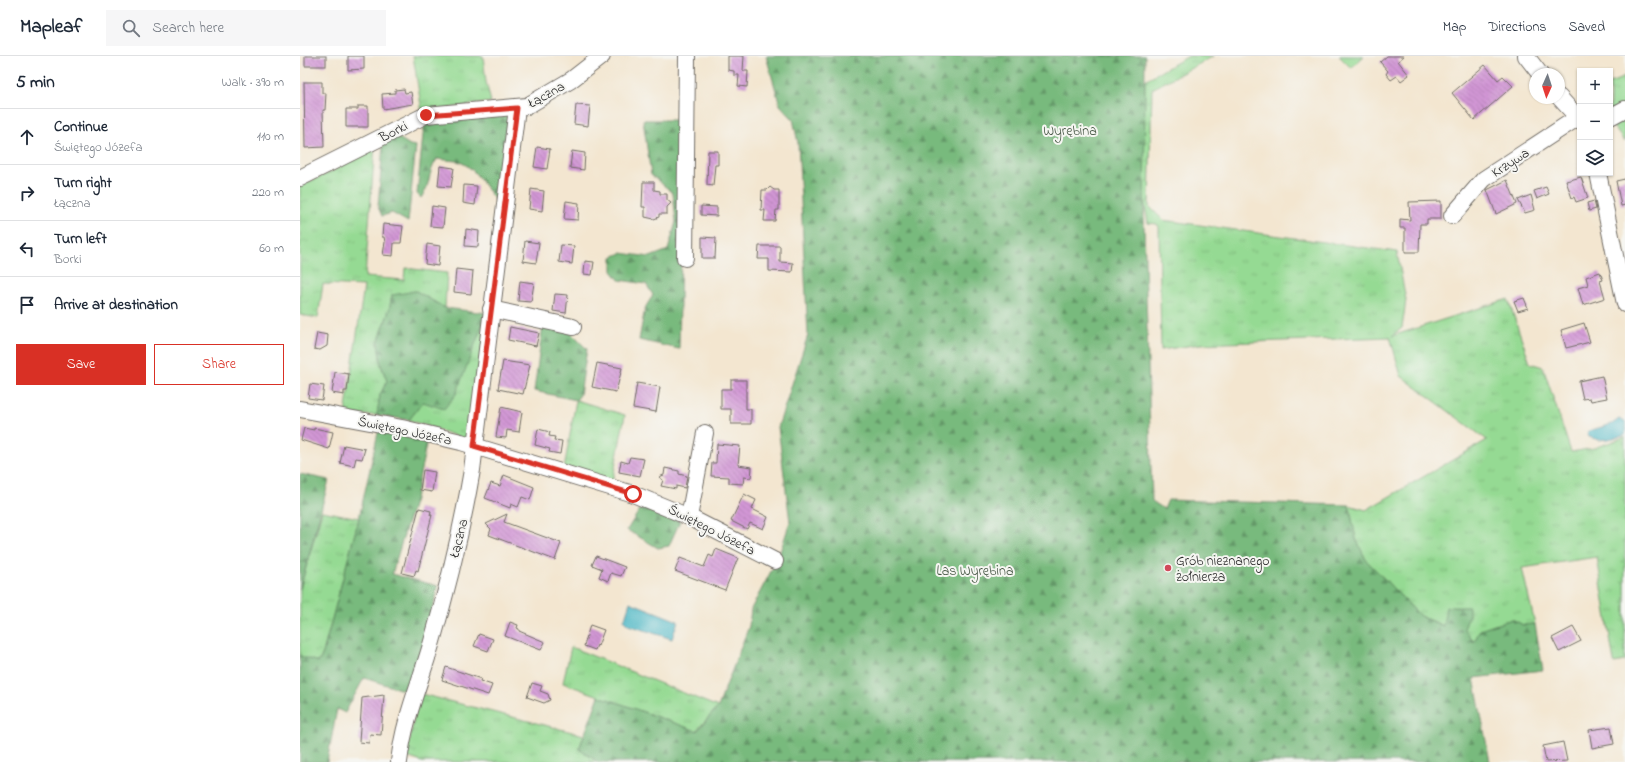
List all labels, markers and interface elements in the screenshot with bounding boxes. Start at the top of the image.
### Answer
search box [106,10,386,46]
text: Mapleaf [20,14,82,41]
icon: search [120,17,142,39]
text: Search here [152,17,224,39]
text: Map [1443,17,1466,38]
text: Directions [1488,17,1546,38]
text: Saved [1568,17,1605,38]
north arrow [1529,68,1565,104]
map controls [1577,68,1613,176]
button: + [1577,68,1613,104]
text: 5 min [16,70,55,95]
text: Walk · 390 m [222,73,284,92]
street label: Łączna [524,77,569,115]
button: − [1577,104,1613,140]
route end [417,106,435,124]
text: Continue [54,116,108,138]
street label: Borki [375,116,412,149]
park label: Wyrębina [1043,121,1097,143]
icon: ahead [16,126,38,148]
text: 110 m [257,127,284,146]
text: Świętego Józefa [54,138,143,157]
button: layers [1577,140,1613,176]
street label: Krzywa [1488,143,1534,184]
text: Turn right [54,172,112,194]
icon: right [16,182,38,204]
text: 220 m [252,183,284,202]
text: Łączna [54,194,90,213]
text: Turn left [54,228,107,250]
icon: left [16,238,38,260]
text: 60 m [259,239,284,258]
text: Borki [54,250,82,269]
icon: arrive [16,294,38,316]
text: Arrive at destination [54,294,178,316]
button: Save [16,344,146,385]
button: Share [154,344,284,385]
street label: Świętego Józefa [356,411,453,453]
route start [624,485,642,503]
street label: Świętego Józefa [664,499,759,562]
street label: Łączna [444,517,474,561]
place label: Grób nieznanego żołnierza [1176,551,1270,588]
park label: Las Wyrębina [937,561,1014,583]
marker: Grób nieznanego żołnierza [1163,563,1173,573]

